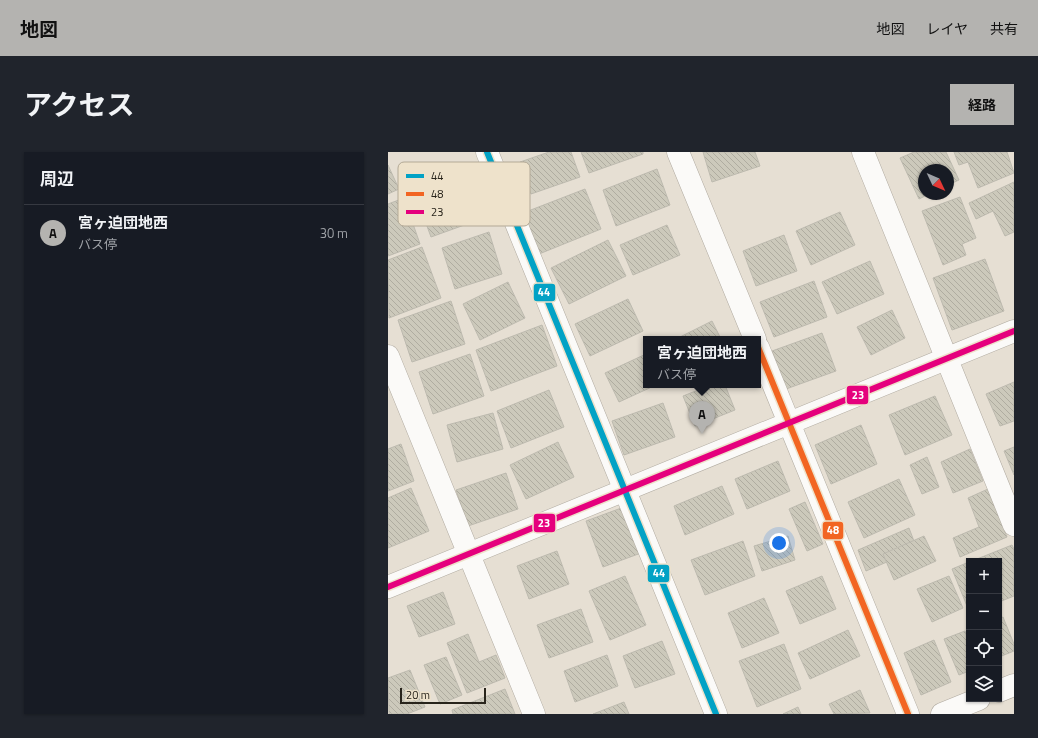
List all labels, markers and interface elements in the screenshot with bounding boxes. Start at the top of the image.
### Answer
text: 地図 [20,14,58,43]
text: 地図 [876,18,904,39]
text: レイヤ [926,18,968,39]
text: 共有 [990,18,1018,39]
text: アクセス [24,83,135,126]
button: 経路 [950,84,1014,125]
legend [398,162,530,226]
north arrow [918,164,954,200]
text: 周辺 [40,166,74,192]
text: 44 [431,168,443,184]
text: 48 [431,186,443,202]
text: 23 [431,204,443,220]
text: 宮ヶ迫団地西 [78,211,168,234]
text: A [49,223,57,243]
text: 30 m [320,223,348,243]
text: バス停 [78,234,117,254]
line badge: 44 [533,283,556,302]
text: 44 [538,284,550,300]
popup [643,336,761,388]
text: 宮ヶ迫団地西 [657,341,747,364]
text: バス停 [657,364,696,384]
line badge: 23 [846,385,869,405]
text: 23 [852,387,864,403]
pin: A [689,401,715,434]
line badge: 23 [533,513,556,533]
text: 23 [538,515,550,531]
line badge: 48 [822,521,844,540]
text: 48 [827,522,839,538]
your location [769,533,789,553]
map controls [966,558,1002,702]
button: + [966,558,1002,594]
line badge: 44 [647,564,670,583]
text: 44 [653,565,665,581]
button: − [966,594,1002,630]
button: locate [966,630,1002,666]
button: layers [966,666,1002,702]
scale bar [400,686,486,705]
text: 20 m [406,687,430,703]

